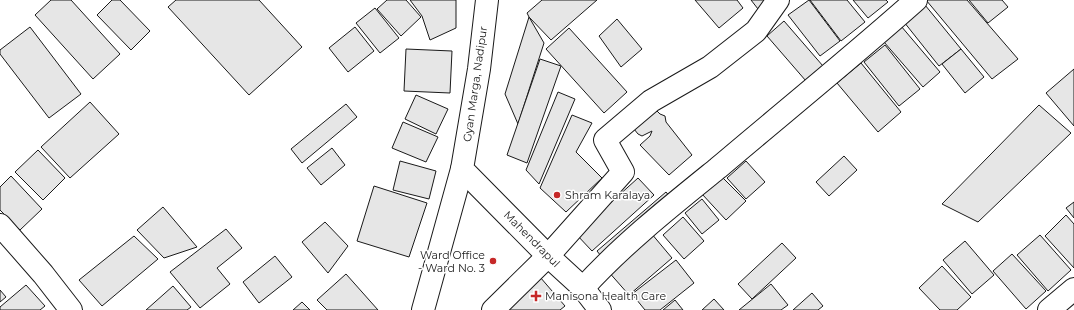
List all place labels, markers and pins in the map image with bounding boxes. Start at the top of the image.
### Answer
place label: Shram Karalaya [565,188,650,202]
marker: Shram Karalaya [552,190,562,200]
place label: Ward Office - Ward No. 3 [418,248,485,275]
marker: Ward Office - Ward No. 3 [488,256,498,266]
place label: Manisona Health Care [545,289,666,303]
marker: Manisona Health Care [530,290,542,302]

